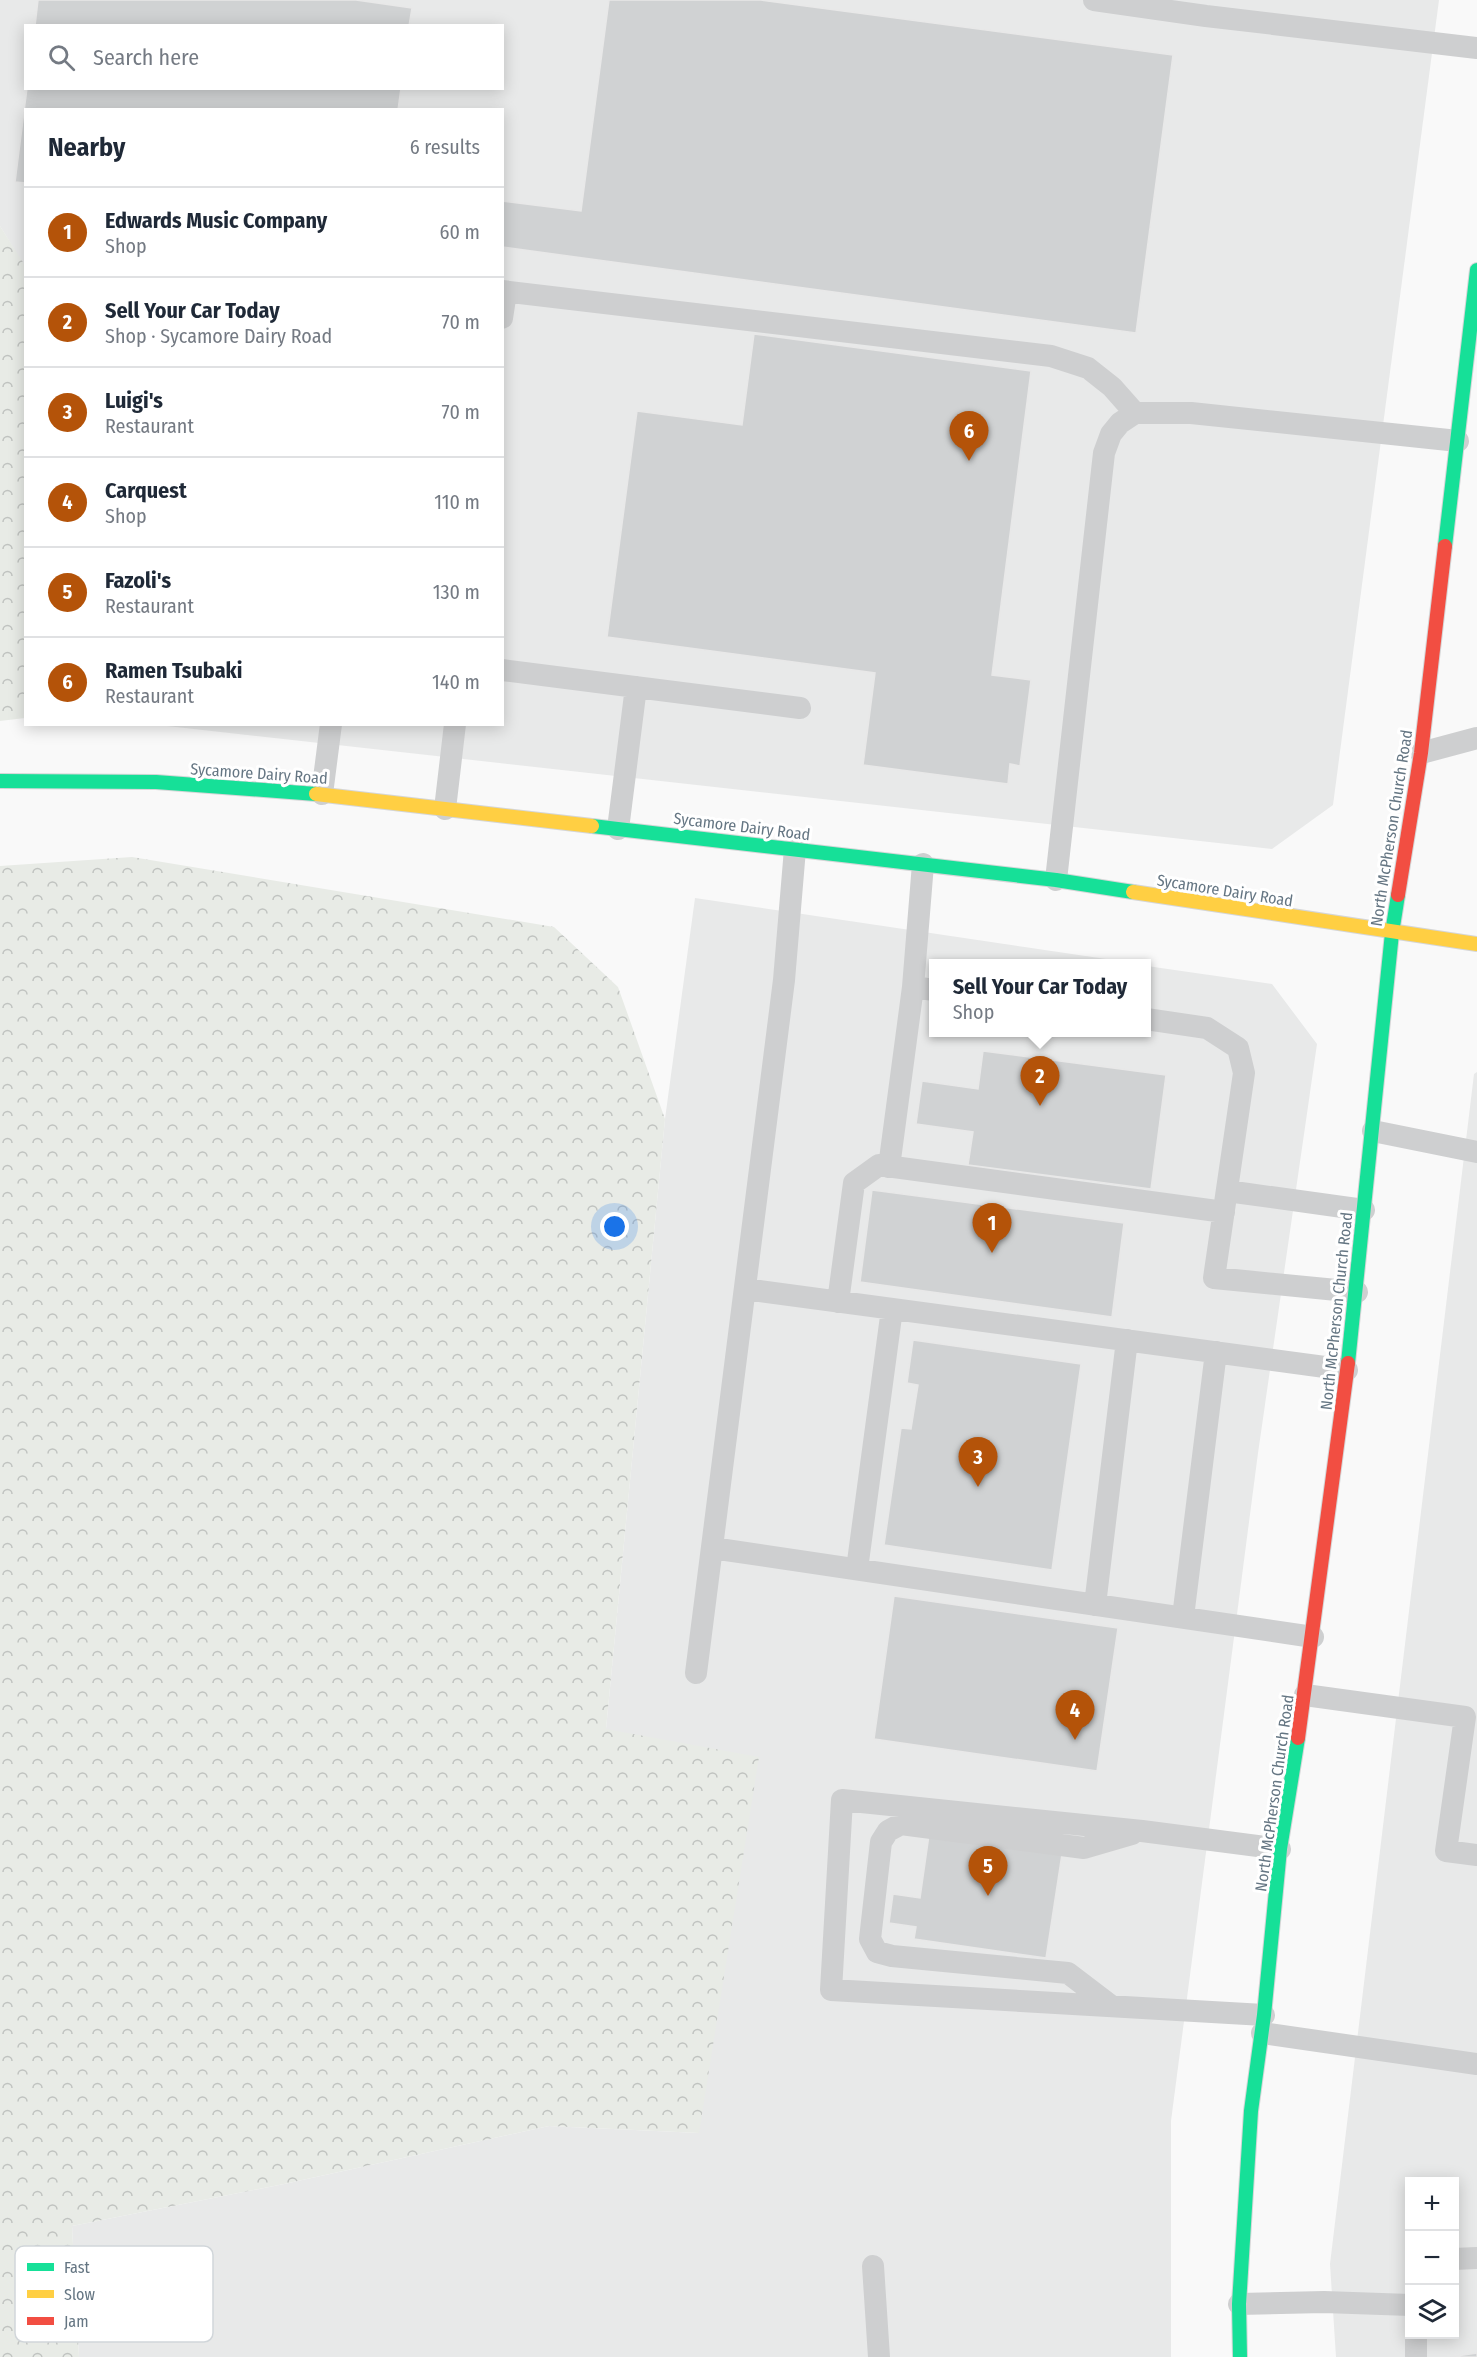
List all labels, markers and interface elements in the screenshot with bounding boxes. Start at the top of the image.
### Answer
search box [24,24,504,90]
icon: search [45,41,78,74]
text: Search here [93,44,199,71]
text: Nearby [48,132,125,163]
text: 6 results [410,135,480,159]
text: Edwards Music Company [105,207,327,234]
text: 1 [63,220,72,244]
text: 60 m [440,220,480,244]
text: Shop [105,234,147,258]
text: Sell Your Car Today [105,297,280,324]
text: 2 [63,310,72,334]
text: 70 m [442,310,480,334]
text: Shop · Sycamore Dairy Road [105,324,332,348]
text: Luigi's [105,387,163,414]
text: 3 [63,400,72,424]
text: 70 m [442,400,480,424]
pin: 6 [950,412,988,461]
text: Restaurant [105,414,194,438]
text: Carquest [105,477,187,504]
text: 4 [62,490,73,514]
text: 110 m [434,490,480,514]
text: Shop [105,504,147,528]
text: Fazoli's [105,567,171,594]
text: 5 [63,580,72,604]
text: 130 m [433,580,480,604]
text: Restaurant [105,594,194,618]
text: Ramen Tsubaki [105,657,242,684]
text: 6 [62,670,73,694]
text: 140 m [432,670,480,694]
text: Restaurant [105,684,194,708]
street label: North McPherson Church Road [1367,728,1416,928]
street label: Sycamore Dairy Road [190,759,328,788]
street label: Sycamore Dairy Road [673,809,811,844]
street label: Sycamore Dairy Road [1156,870,1294,911]
popup [929,959,1151,1037]
text: Sell Your Car Today [953,973,1127,1000]
text: Shop [953,1000,994,1024]
pin: 2 [1020,1056,1060,1106]
pin: 1 [972,1204,1012,1253]
street label: North McPherson Church Road [1317,1211,1356,1411]
your location [600,1212,629,1241]
pin: 3 [958,1438,998,1487]
pin: 4 [1056,1690,1094,1740]
street label: North McPherson Church Road [1251,1693,1298,1893]
pin: 5 [968,1846,1008,1896]
map controls [1405,2177,1459,2339]
button: + [1405,2177,1459,2231]
button: − [1405,2231,1459,2285]
legend [15,2246,213,2342]
text: Fast [64,2258,91,2277]
text: Slow [64,2285,95,2304]
button: layers [1405,2285,1459,2339]
text: Jam [64,2312,89,2331]

